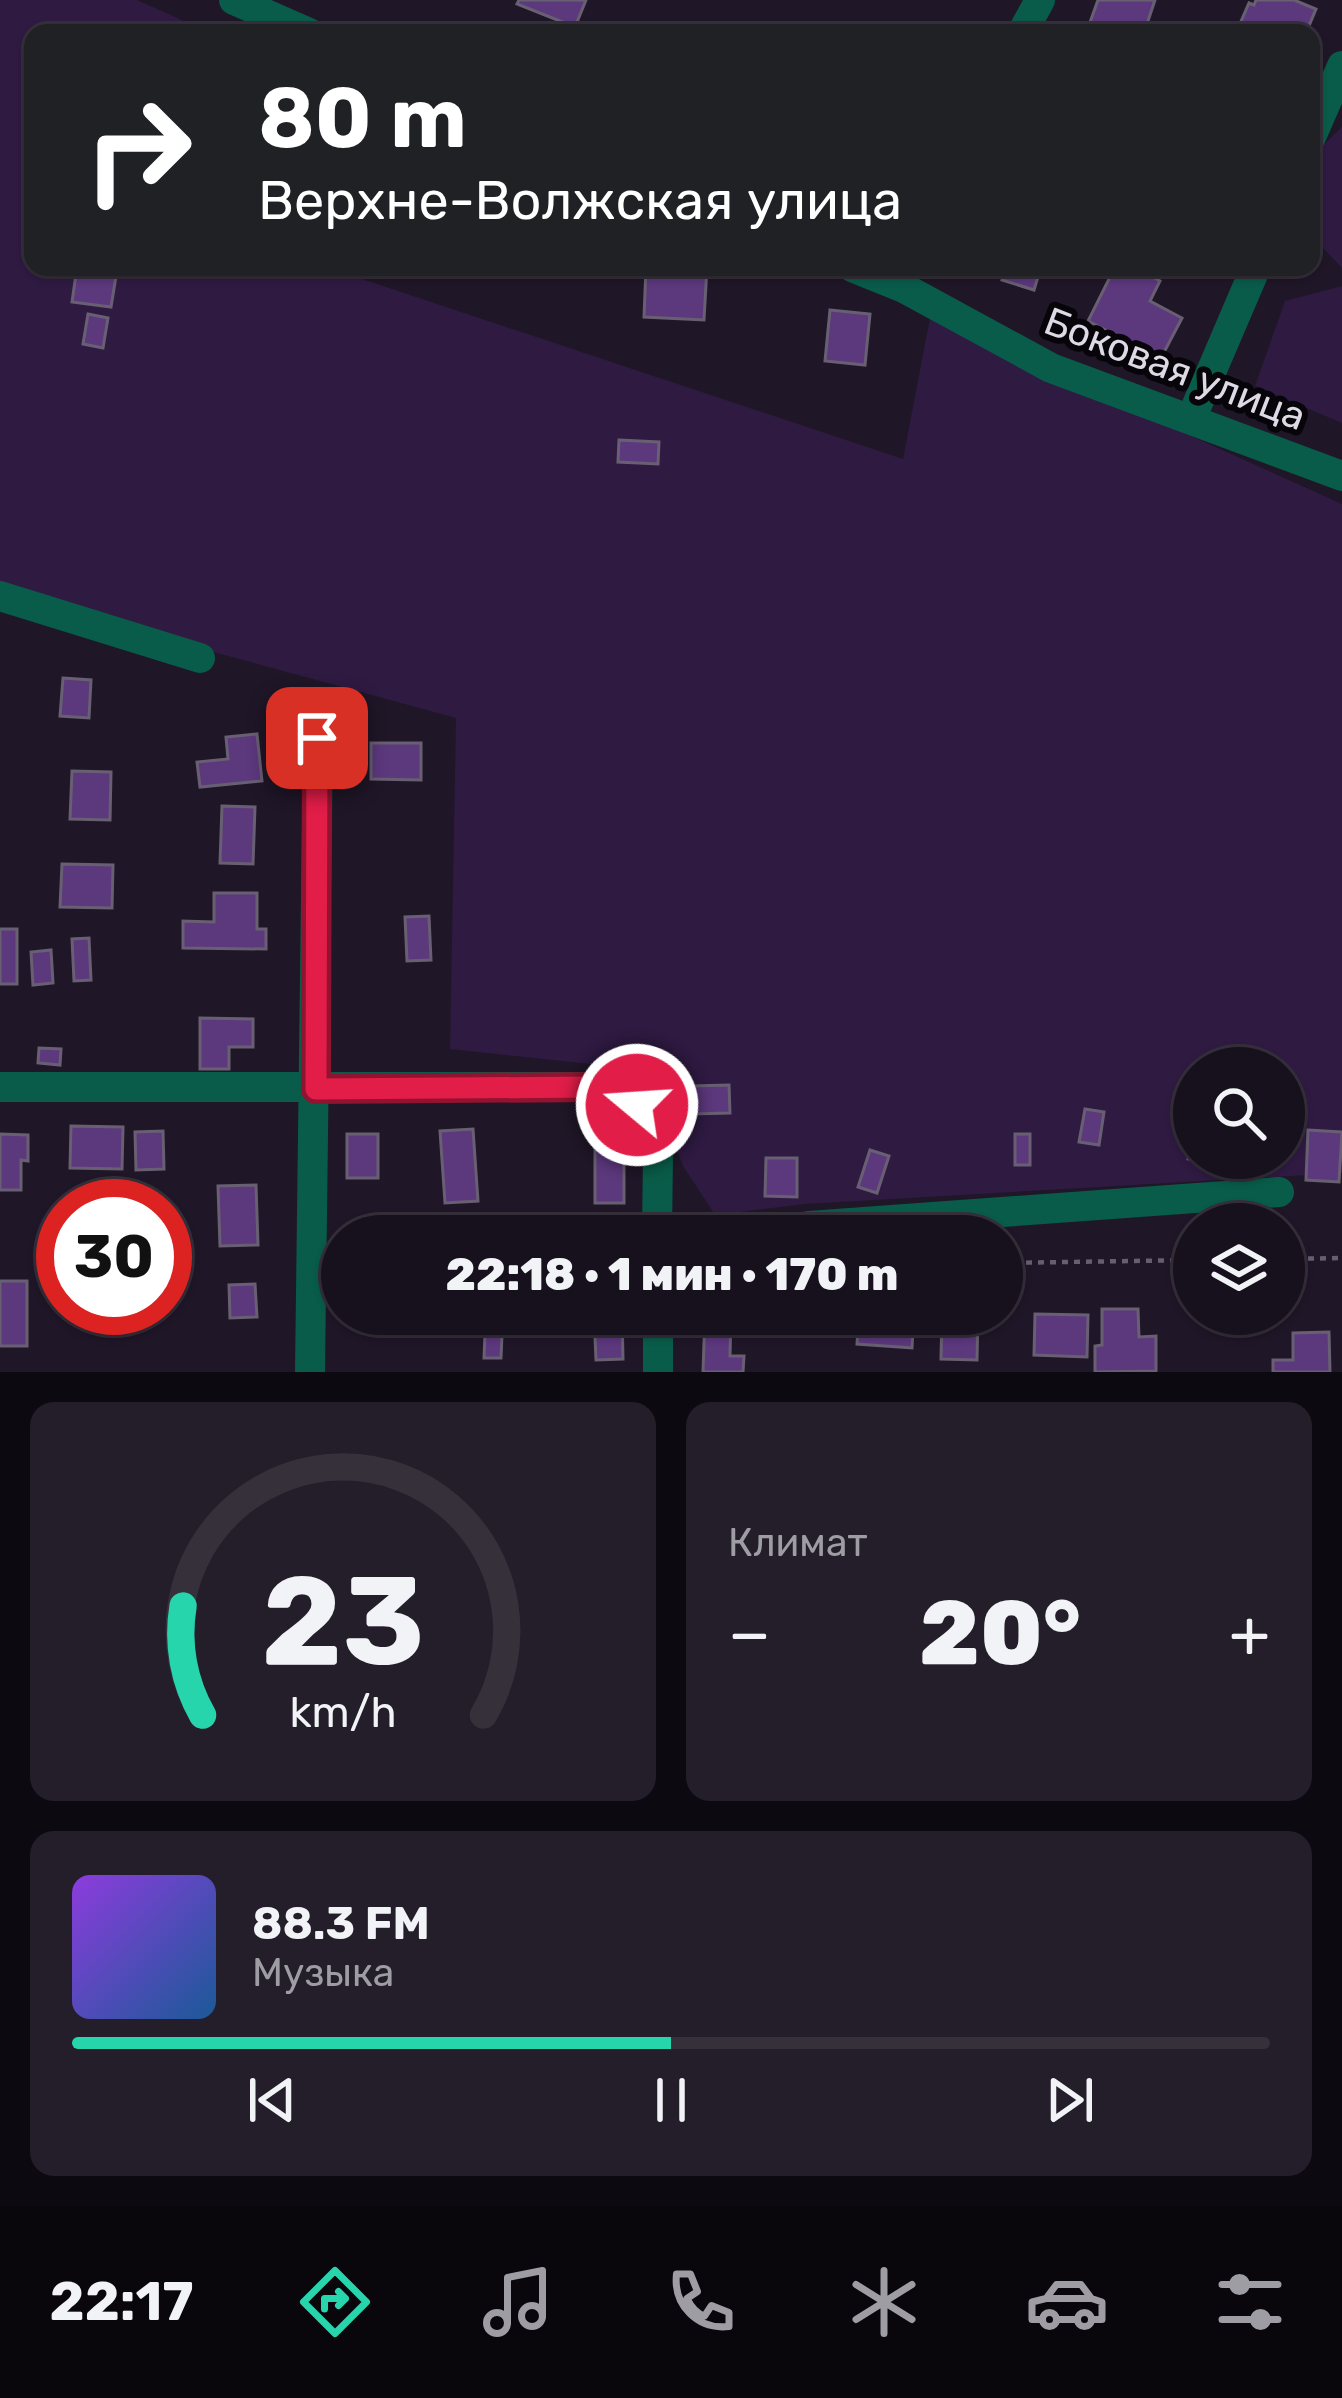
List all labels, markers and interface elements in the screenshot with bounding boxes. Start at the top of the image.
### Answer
text: 80 m [258,68,467,168]
icon: right [60,72,216,228]
text: Верхне-Волжская улица [258,169,902,233]
street label: Боковая улица [1038,298,1312,440]
pin [266,687,368,789]
icon: arrive [284,705,350,771]
position arrow [574,1042,700,1168]
map controls [1173,1047,1305,1335]
button: search [1173,1047,1305,1179]
speed limit sign: 30 [36,1179,192,1335]
button: layers [1173,1203,1305,1335]
text: 22:18 · 1 мин · 170 m [446,1248,898,1301]
text: Климат [728,1520,867,1566]
text: 23 [261,1547,425,1695]
text: 20° [919,1580,1081,1687]
text: − [728,1594,771,1673]
text: + [1229,1594,1270,1673]
text: km/h [289,1686,397,1737]
text: 88.3 FM [252,1897,430,1950]
text: Музыка [252,1950,394,1996]
icon: previous [239,2067,305,2133]
icon: pause [638,2067,704,2133]
icon: next [1037,2067,1103,2133]
icon: directions [293,2260,377,2344]
icon: music [476,2260,560,2344]
icon: phone [659,2260,743,2344]
icon: climate [842,2260,926,2344]
icon: car [1025,2260,1109,2344]
icon: filters [1208,2260,1292,2344]
text: 22:17 [50,2270,193,2334]

